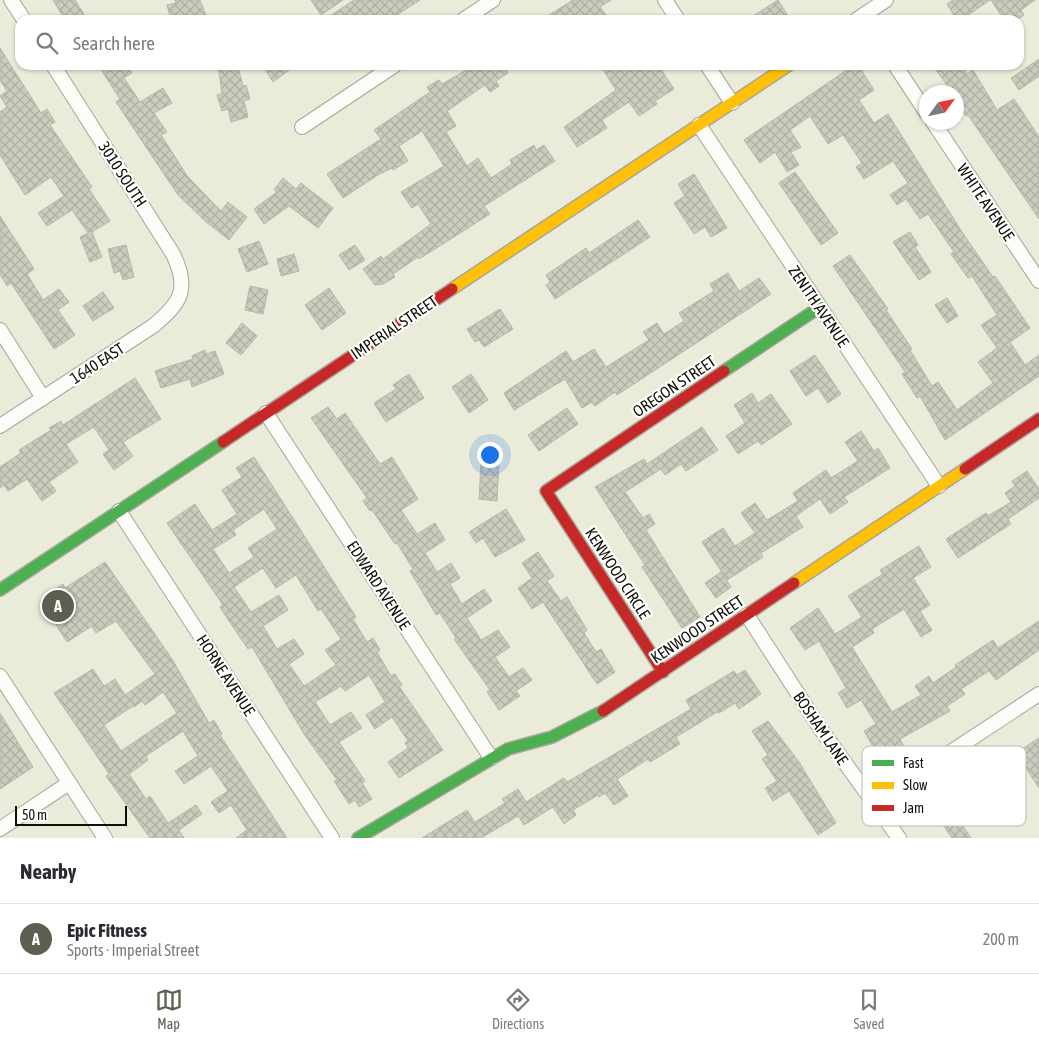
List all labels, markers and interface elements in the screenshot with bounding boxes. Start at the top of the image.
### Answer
search box [15,15,1024,70]
icon: search [33,29,61,57]
text: Search here [73,32,155,54]
north arrow [919,85,964,130]
street label: 3010 SOUTH [95,138,151,210]
street label: WHITE AVENUE [954,160,1018,244]
street label: ZENITH AVENUE [785,262,853,350]
street label: IMPERIAL STREET [347,292,441,362]
street label: 1640 EAST [67,339,127,387]
street label: OREGON STREET [629,352,719,420]
your location [477,442,503,468]
street label: KENWOOD CIRCLE [582,524,654,622]
street label: EDWARD AVENUE [344,537,414,633]
pin: A [42,587,74,625]
street label: KENWOOD STREET [647,591,747,667]
street label: HORNE AVENUE [193,631,259,719]
street label: BOSHAM LANE [790,688,852,768]
legend [862,746,1026,826]
text: Fast [903,755,924,771]
text: Slow [903,777,928,793]
text: Jam [903,800,924,816]
scale bar [15,803,128,826]
text: 50 m [22,807,47,823]
text: Nearby [20,859,76,883]
text: Epic Fitness [67,919,147,941]
text: A [32,930,40,948]
text: 200 m [983,930,1019,948]
text: Sports · Imperial Street [67,941,199,959]
tab: Map [155,986,183,1032]
tab: Directions [492,986,544,1032]
tab: Saved [853,986,884,1032]

